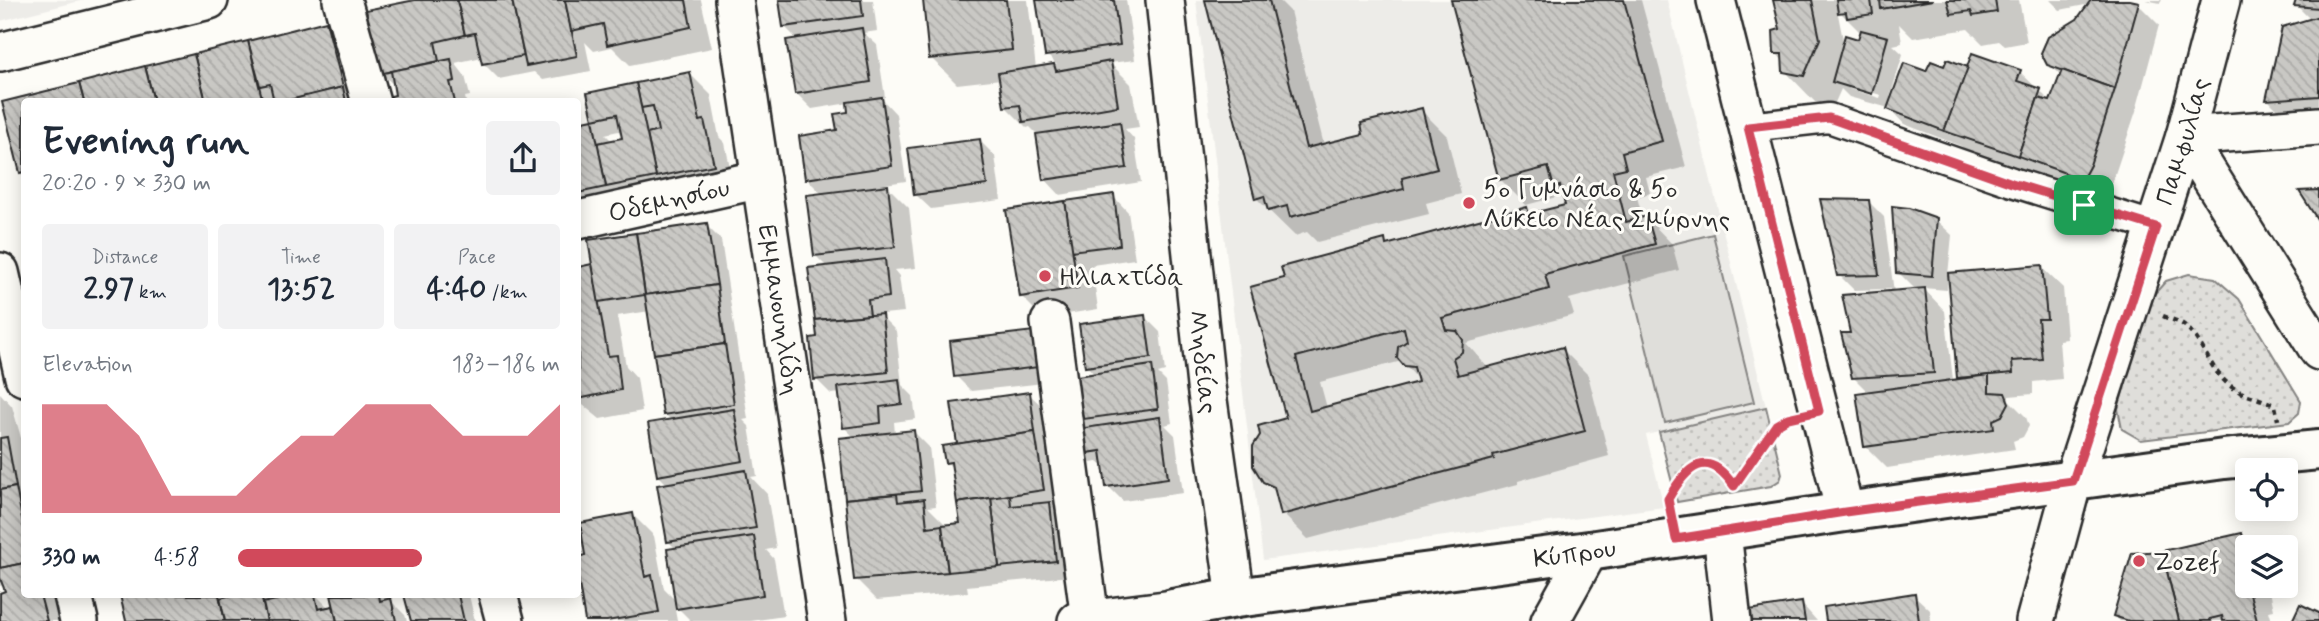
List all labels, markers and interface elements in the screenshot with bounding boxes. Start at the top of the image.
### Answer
street label: Παμφυλίας [2149,74,2219,210]
text: Evening run [42,118,249,167]
button: share [486,121,560,195]
text: 20:20 · 9 × 330 m [42,169,211,199]
street label: Οδεμησίου [605,172,733,232]
place label: 5ο Γυμνάσιο & 5ο Λύκειο Νέας Σμύρνης [1483,173,1730,237]
pin [2054,175,2114,235]
icon: arrive [2065,186,2103,224]
marker: 5ο Γυμνάσιο & 5ο Λύκειο Νέας Σμύρνης [1461,195,1477,211]
street label: Εμμανουηλίδη [749,222,808,397]
text: Distance [92,245,158,270]
text: Time [281,245,321,270]
text: Pace [458,245,496,270]
place label: Ηλιαχτίδα [1059,261,1184,295]
marker: Ηλιαχτίδα [1037,268,1053,284]
text: 2.97 [83,270,134,309]
text: 13:52 [267,270,335,309]
text: 4:40 [426,270,486,309]
text: km [134,280,167,305]
text: /km [486,280,528,305]
street label: Μηδείας [1179,309,1225,416]
text: Elevation [42,350,133,380]
text: 183–186 m [452,350,560,380]
map controls [2235,458,2298,598]
button: locate [2235,458,2298,521]
street label: Κύπρου [1531,532,1618,577]
button: layers [2235,535,2298,598]
text: 330 m [42,543,100,573]
text: 4:58 [154,543,200,573]
place label: Zozef [2153,546,2220,580]
marker: Zozef [2131,553,2147,569]

